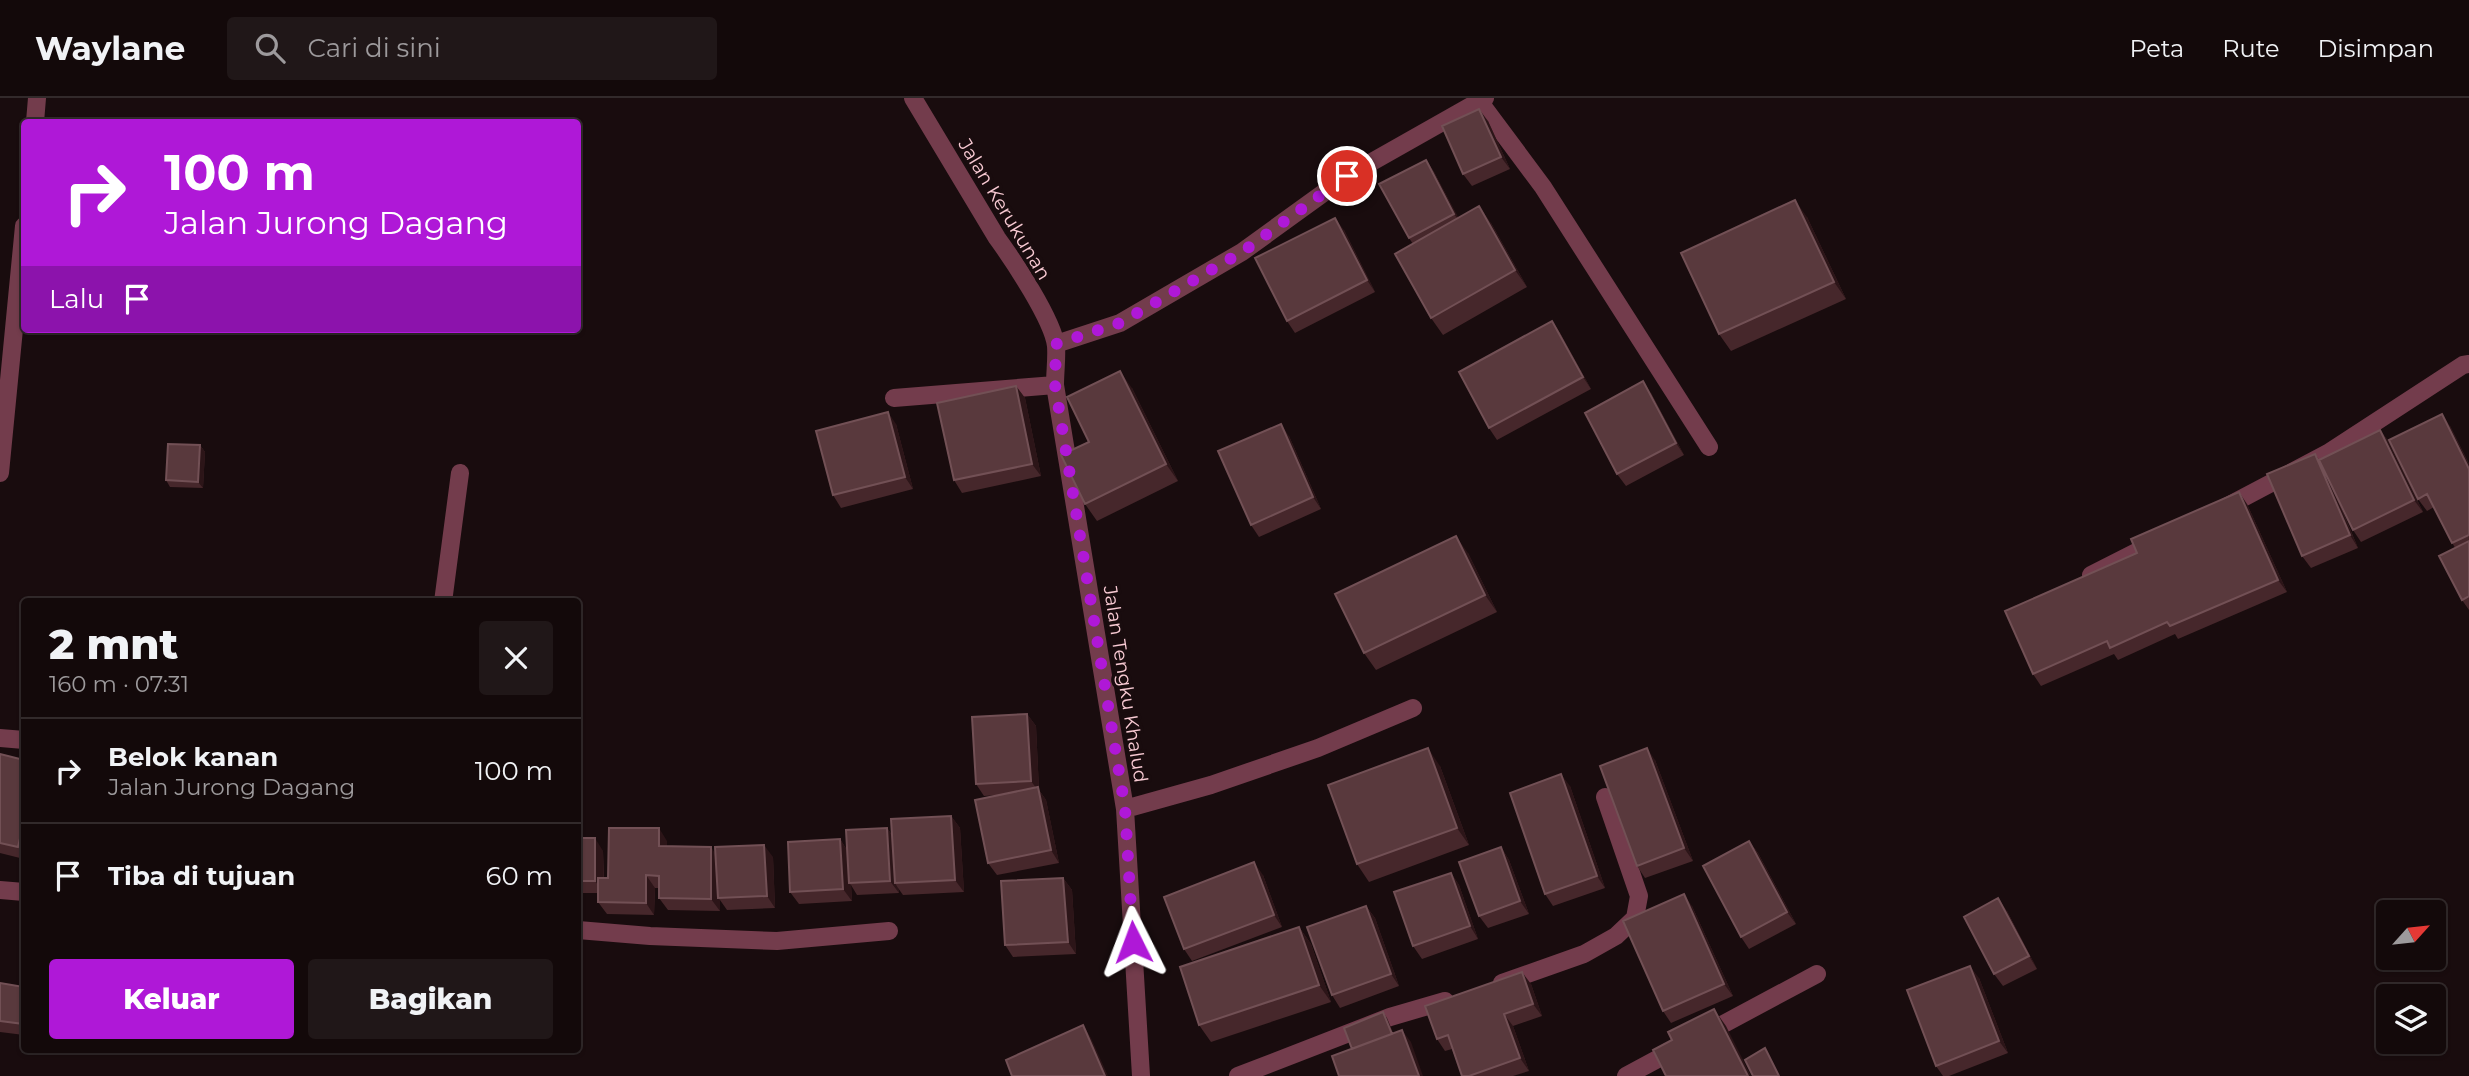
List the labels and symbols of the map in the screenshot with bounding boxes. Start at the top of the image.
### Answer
street label: Jalan Kerukunan [953,134,1056,284]
pin [1317,146,1377,206]
street label: Jalan Tengku Khalud [1098,583,1152,784]
north arrow [2376,900,2446,970]
position arrow [1096,905,1170,979]

